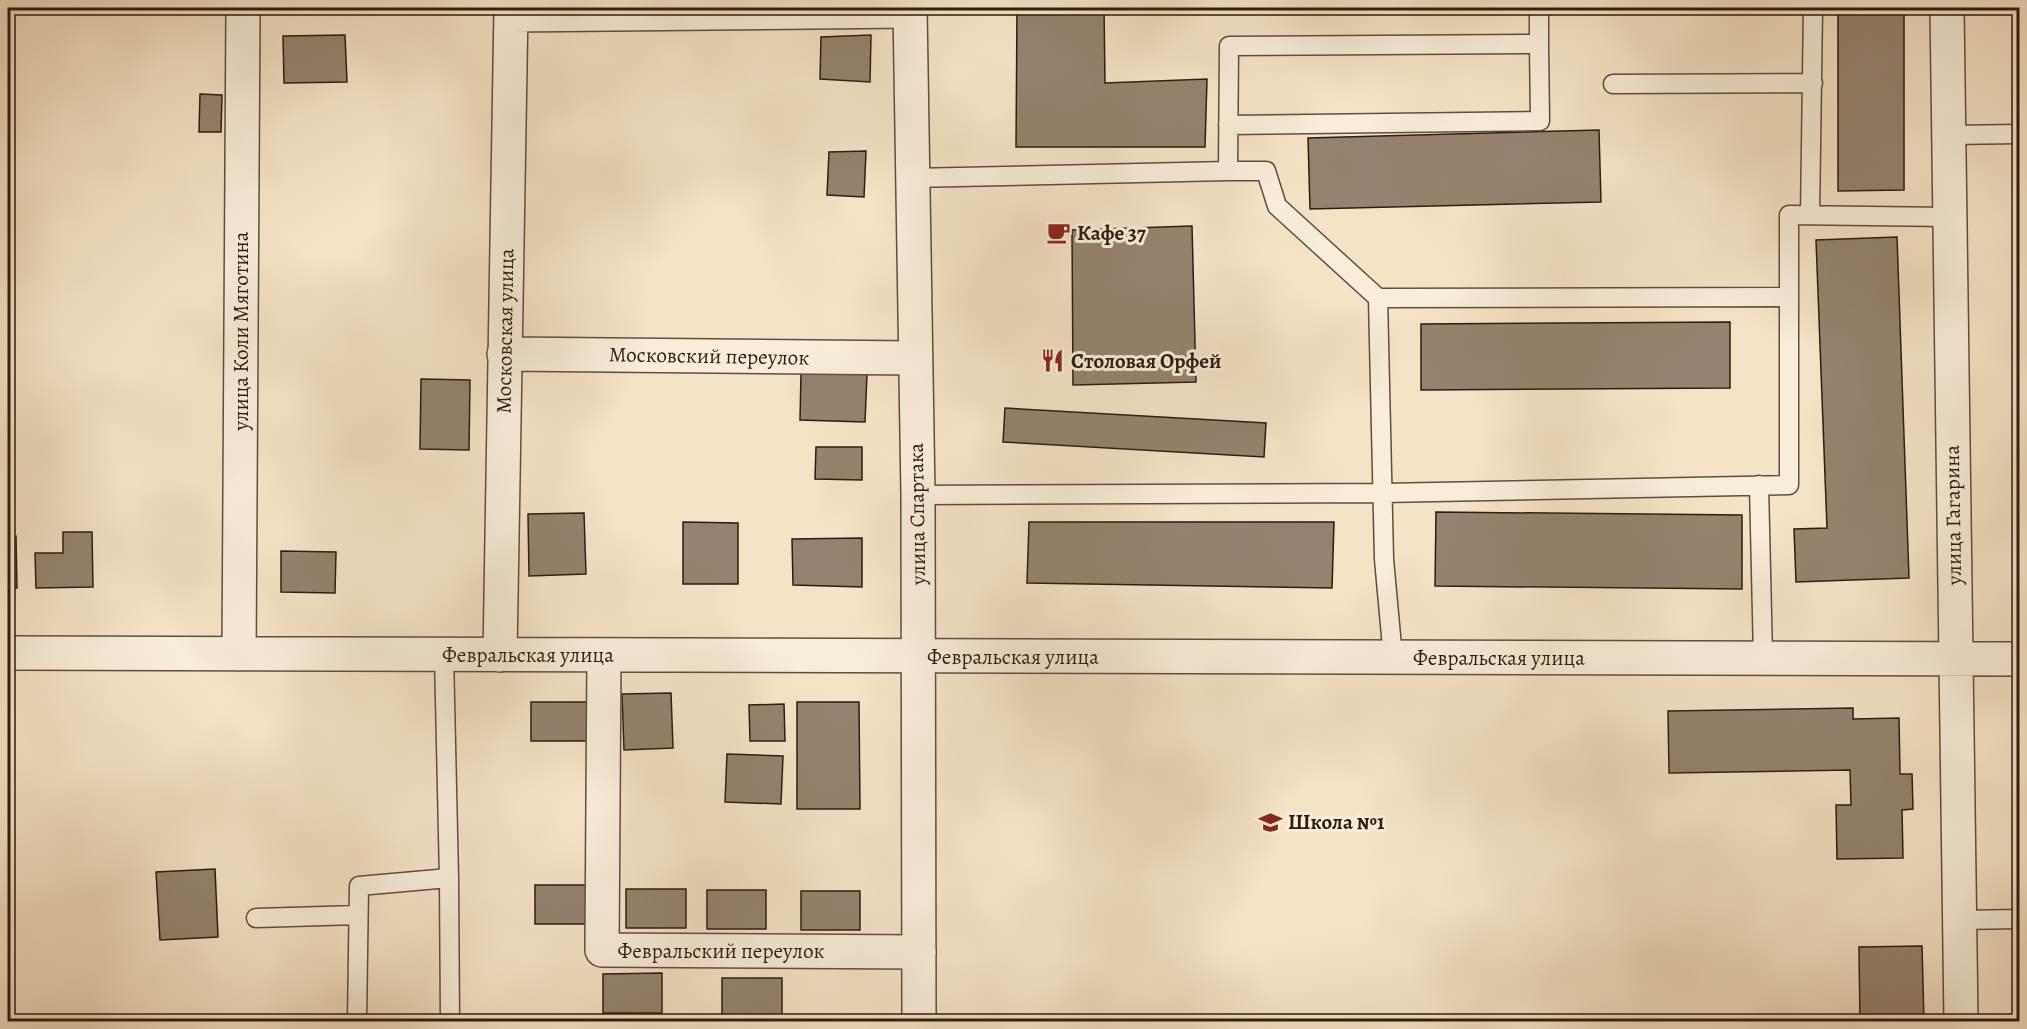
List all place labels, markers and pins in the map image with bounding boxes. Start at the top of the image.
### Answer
place label: Кафе 37 [1077,219,1146,247]
cafe icon: Кафе 37 [1046,220,1072,246]
place label: Столовая Орфей [1071,347,1221,375]
restaurant icon: Столовая Орфей [1040,348,1066,374]
place label: Школа №1 [1288,808,1385,836]
school or university icon: Школа №1 [1257,809,1283,835]

